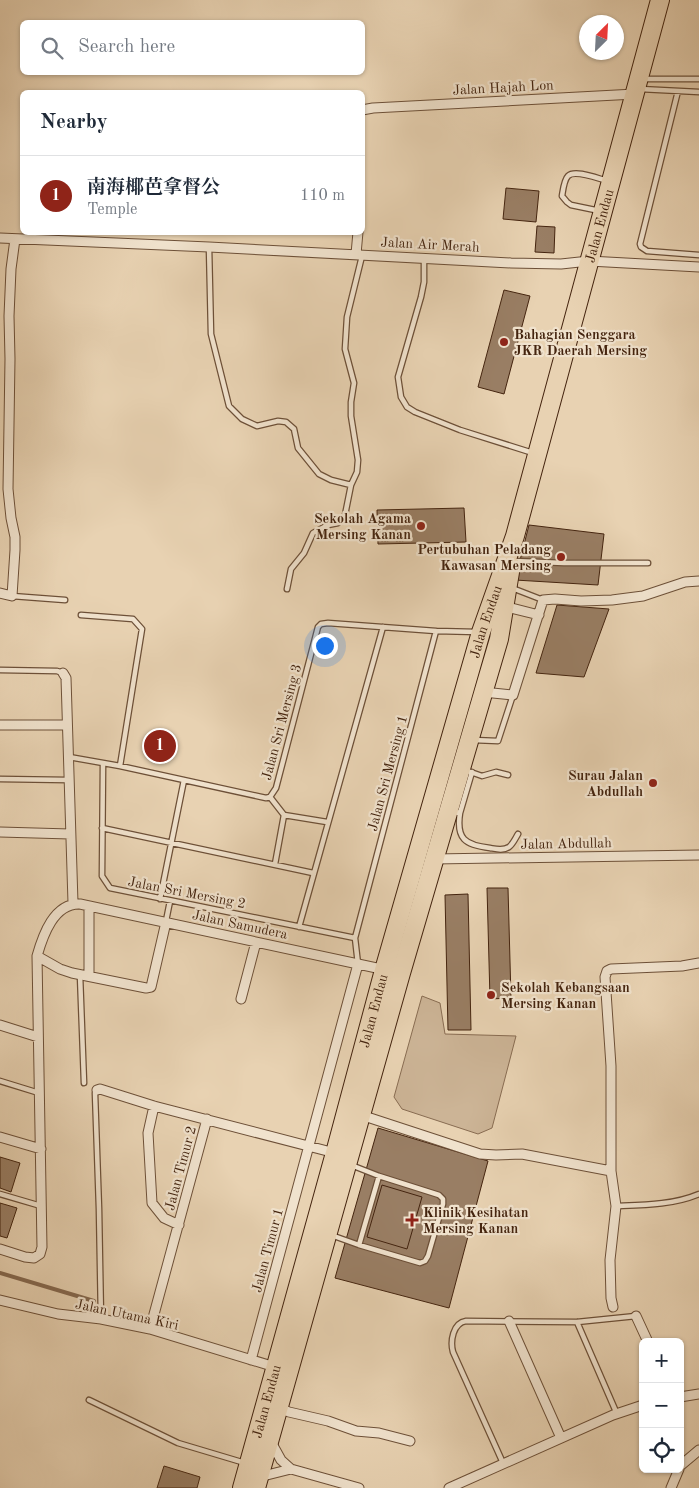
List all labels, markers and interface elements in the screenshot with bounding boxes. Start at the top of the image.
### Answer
north arrow [579,15,624,60]
search box [20,20,365,75]
icon: search [38,34,66,62]
text: Search here [78,38,175,57]
street label: Jalan Hajah Lon [452,78,554,98]
text: Nearby [40,112,108,133]
text: 南海椰芭拿督公 [87,179,220,198]
street label: Jalan Endau [583,187,617,264]
text: 1 [51,188,61,204]
text: 110 m [300,188,345,204]
text: Temple [87,202,137,218]
street label: Jalan Air Merah [380,235,480,255]
place label: Bahagian Senggara JKR Daerah Mersing [514,328,647,358]
marker: Bahagian Senggara JKR Daerah Mersing [498,336,510,348]
place label: Sekolah Agama Mersing Kanan [314,512,411,542]
marker: Sekolah Agama Mersing Kanan [415,520,427,532]
place label: Pertubuhan Peladang Kawasan Mersing [417,543,551,573]
marker: Pertubuhan Peladang Kawasan Mersing [555,551,567,563]
street label: Jalan Endau [468,583,505,660]
your location [312,633,338,659]
street label: Jalan Sri Mersing 3 [260,663,304,782]
street label: Jalan Sri Mersing 1 [366,714,410,833]
pin: 1 [144,727,176,765]
place label: Surau Jalan Abdullah [568,769,643,799]
marker: Surau Jalan Abdullah [647,777,659,789]
street label: Jalan Abdullah [520,836,612,852]
street label: Jalan Sri Mersing 2 [127,875,247,911]
street label: Jalan Samudera [191,908,289,942]
street label: Jalan Endau [358,972,391,1049]
place label: Sekolah Kebangsaan Mersing Kanan [501,981,630,1011]
marker: Sekolah Kebangsaan Mersing Kanan [485,989,497,1001]
street label: Jalan Timur 2 [163,1125,199,1212]
place label: Klinik Kesihatan Mersing Kanan [423,1206,529,1236]
street label: Jalan Timur 1 [250,1207,286,1294]
marker: Klinik Kesihatan Mersing Kanan [405,1213,419,1227]
street label: Jalan Utama Kiri [74,1297,180,1333]
map controls [639,1338,684,1473]
button: + [639,1338,684,1383]
street label: Jalan Endau [250,1363,284,1440]
button: − [639,1383,684,1428]
button: locate [639,1428,684,1473]

